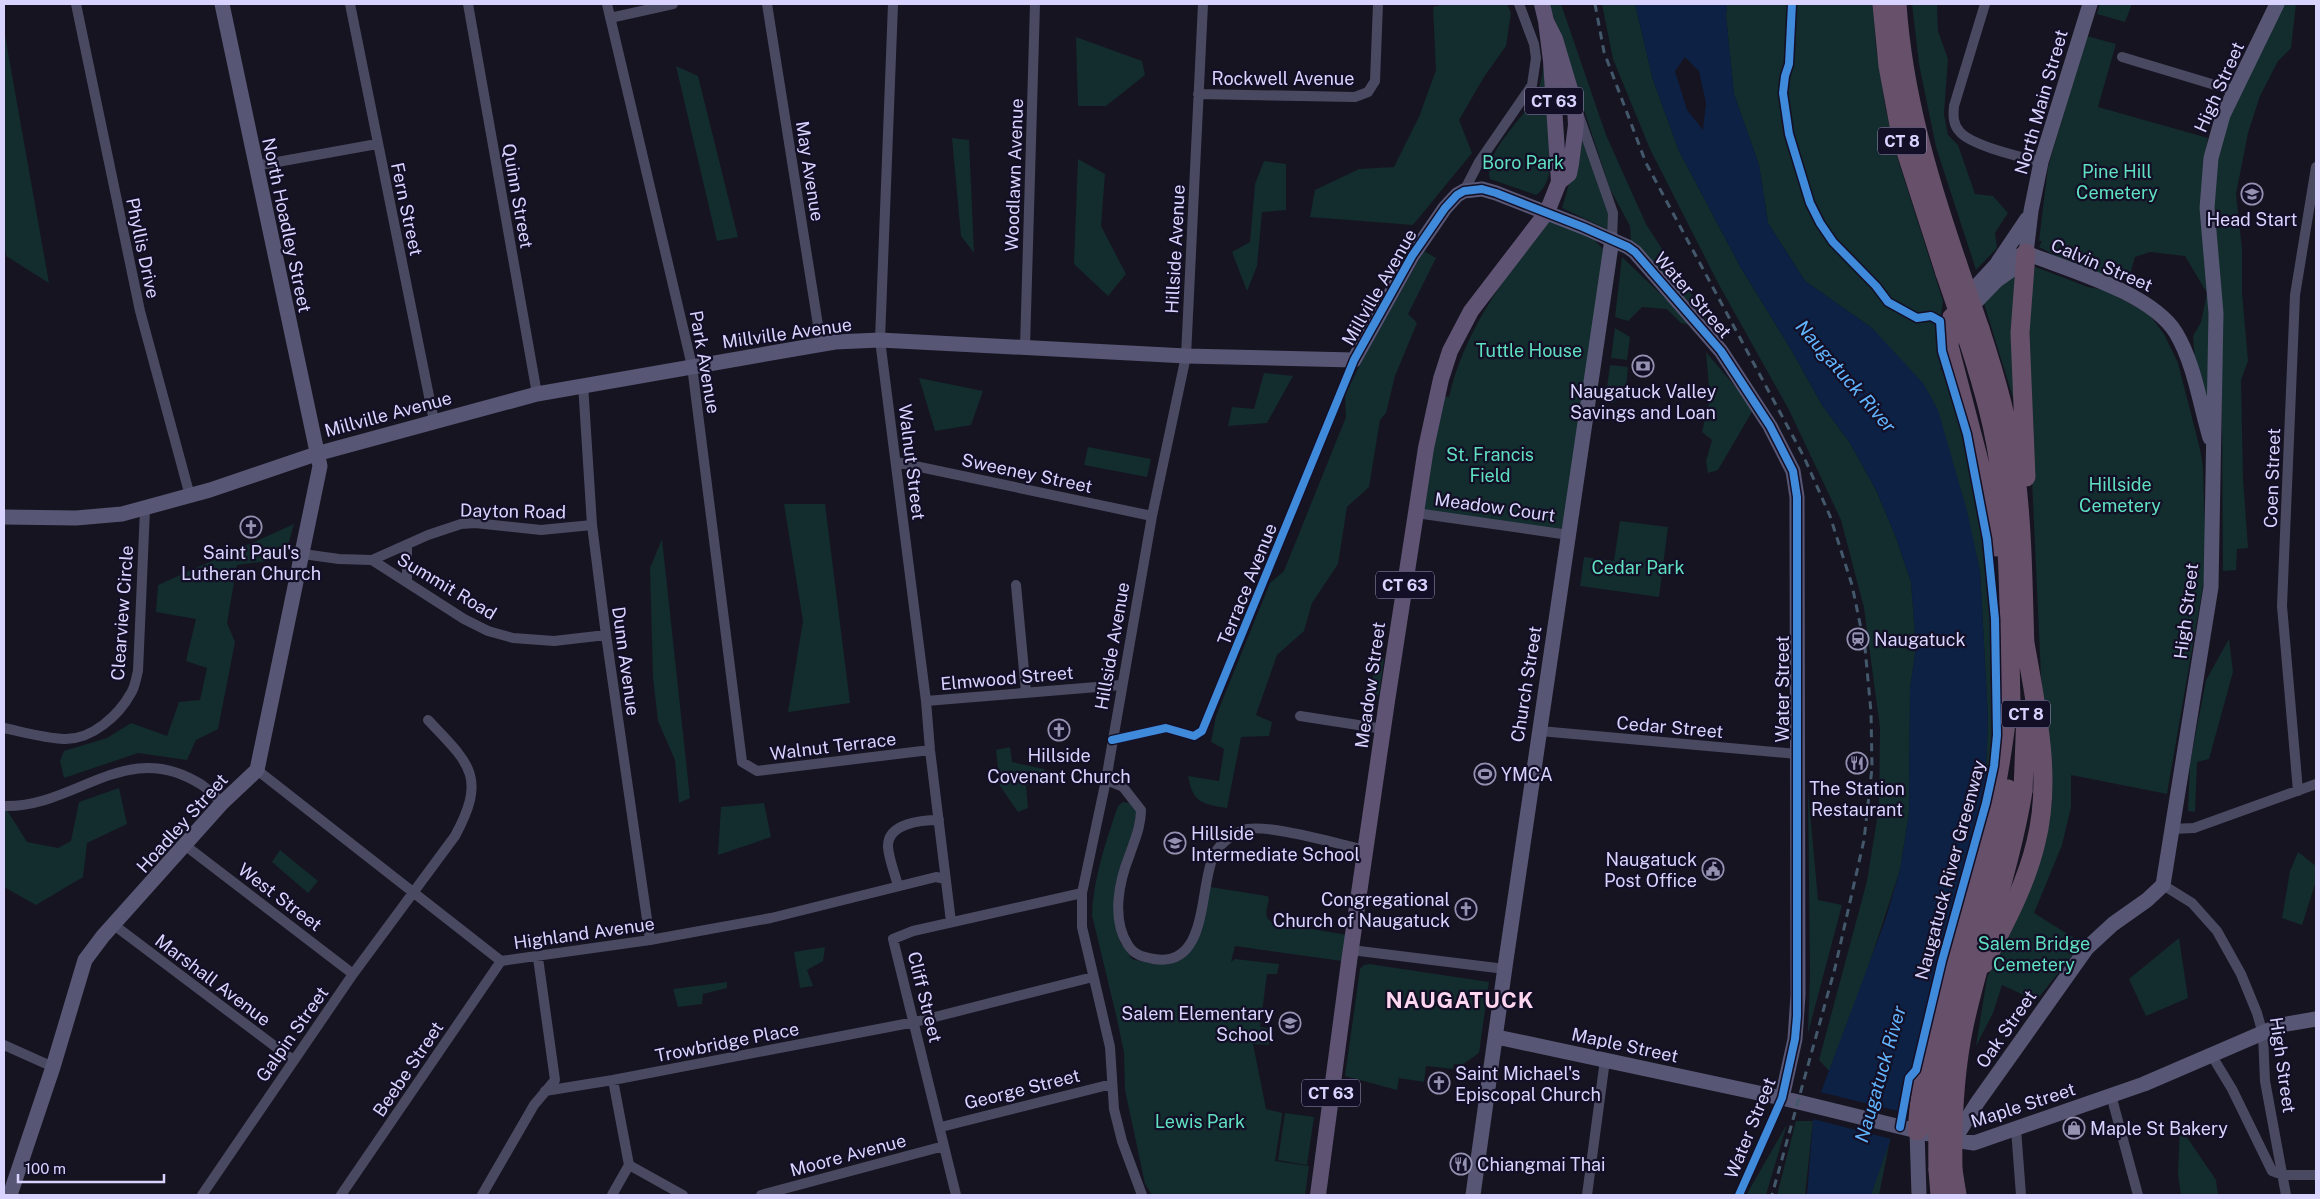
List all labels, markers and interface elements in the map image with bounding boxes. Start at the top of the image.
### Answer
street label: North Main Street [2010,27,2072,177]
street label: High Street [2190,39,2248,135]
street label: Rockwell Avenue [1212,68,1354,89]
road number: CT 63 [1525,88,1583,114]
street label: Woodlawn Avenue [1001,98,1027,252]
street label: May Avenue [792,119,828,223]
road number: CT 8 [1878,128,1926,154]
street label: North Hoadley Street [258,136,316,314]
street label: Quinn Street [498,142,538,250]
park label: Boro Park [1482,152,1564,173]
street label: Fern Street [387,160,427,258]
park label: Pine Hill Cemetery [2076,161,2158,203]
school or university icon: Head Start [2240,182,2264,206]
street label: Hillside Avenue [1161,184,1189,314]
street label: Phyllis Drive [122,196,164,300]
place label: Head Start [2206,209,2298,230]
street label: Millville Avenue [1337,225,1421,349]
street label: Calvin Street [2048,234,2156,296]
street label: Water Street [1650,248,1736,342]
street label: Park Avenue [686,309,724,415]
street label: Millville Avenue [721,313,853,353]
water label: Naugatuck River [1791,316,1901,437]
park label: Tuttle House [1476,340,1582,361]
bank icon: Naugatuck Valley Savings and Loan [1631,354,1655,378]
place label: Naugatuck Valley Savings and Loan [1570,381,1717,423]
street label: Millville Avenue [322,387,454,441]
street label: Walnut Street [894,403,930,521]
street label: Coen Street [2260,428,2284,528]
park label: St. Francis Field [1446,444,1534,486]
street label: Sweeney Street [960,449,1094,497]
park label: Hillside Cemetery [2079,474,2161,516]
street label: Meadow Court [1433,488,1557,526]
street label: Dayton Road [460,500,566,522]
church icon: Saint Paul's Lutheran Church [239,515,263,539]
street label: Terrace Avenue [1213,520,1281,648]
place label: Saint Paul's Lutheran Church [181,542,321,584]
street label: Clearview Circle [107,545,137,681]
street label: Summit Road [393,548,501,624]
park label: Cedar Park [1591,557,1685,578]
street label: High Street [2170,562,2202,660]
road number: CT 63 [1376,572,1434,598]
street label: Hillside Avenue [1090,581,1134,711]
street label: Dunn Avenue [608,605,644,717]
street label: Meadow Street [1351,620,1389,750]
street label: Church Street [1506,624,1546,744]
station icon: Naugatuck [1846,627,1870,651]
place label: Naugatuck [1874,629,1966,650]
street label: Water Street [1772,636,1793,742]
street label: Elmwood Street [940,662,1074,694]
road number: CT 8 [2002,701,2050,728]
street label: Cedar Street [1616,712,1724,742]
church icon: Hillside Covenant Church [1047,718,1071,742]
street label: Walnut Terrace [769,728,897,764]
place label: Hillside Covenant Church [987,745,1131,787]
restaurant icon: The Station Restaurant [1845,751,1869,775]
street label: Naugatuck River Greenway [1911,757,1990,982]
sports icon: YMCA [1473,762,1497,786]
place label: YMCA [1501,764,1553,785]
street label: Hoadley Street [132,769,232,877]
place label: The Station Restaurant [1809,778,1905,820]
place label: Hillside Intermediate School [1191,823,1360,865]
school or university icon: Hillside Intermediate School [1163,831,1187,855]
place label: Naugatuck Post Office [1604,849,1697,891]
public building icon: Naugatuck Post Office [1701,857,1725,881]
street label: West Street [234,859,326,935]
place label: Congregational Church of Naugatuck [1273,889,1450,931]
church icon: Congregational Church of Naugatuck [1454,897,1478,921]
street label: Highland Avenue [512,913,656,953]
street label: Marshall Avenue [151,930,275,1030]
park label: Salem Bridge Cemetery [1978,933,2090,975]
street label: Cliff Street [904,949,946,1045]
street label: Galpin Street [252,982,332,1086]
street label: Oak Street [1972,986,2040,1072]
district label: NAUGATUCK [1385,987,1535,1013]
water label: Naugatuck River [1850,1002,1910,1145]
place label: Salem Elementary School [1121,1003,1274,1045]
school or university icon: Salem Elementary School [1278,1011,1302,1035]
street label: High Street [2266,1016,2300,1114]
street label: Beebe Street [368,1017,448,1121]
street label: Trowbridge Place [653,1018,801,1066]
street label: Maple Street [1570,1023,1680,1067]
place label: Saint Michael's Episcopal Church [1455,1063,1601,1105]
street label: George Street [962,1065,1082,1113]
church icon: Saint Michael's Episcopal Church [1427,1071,1451,1095]
street label: Water Street [1720,1075,1780,1181]
street label: Maple Street [1968,1078,2078,1132]
road number: CT 63 [1302,1080,1360,1106]
park label: Lewis Park [1155,1111,1245,1132]
shop icon: Maple St Bakery [2062,1116,2086,1140]
place label: Maple St Bakery [2090,1118,2228,1139]
street label: Moore Avenue [788,1129,908,1181]
scale bar [18,1152,164,1184]
restaurant icon: Chiangmai Thai [1449,1152,1473,1176]
place label: Chiangmai Thai [1477,1154,1606,1175]
text: 100 m [25,1160,66,1177]

